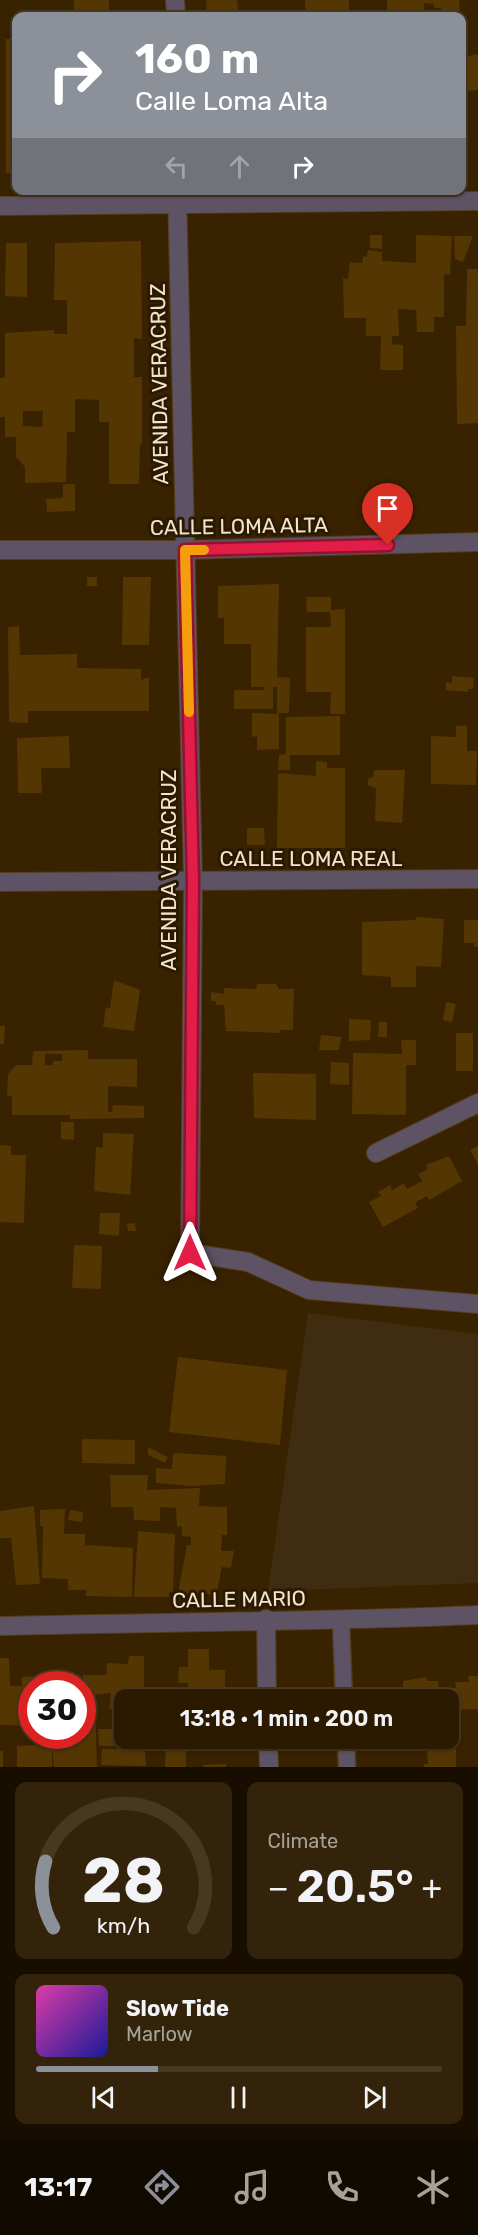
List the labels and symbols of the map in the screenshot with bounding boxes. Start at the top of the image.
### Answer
street label: AVENIDA VERACRUZ [145,283,173,485]
pin [362,483,413,545]
street label: CALLE LOMA ALTA [150,512,328,540]
street label: AVENIDA VERACRUZ [156,769,181,971]
street label: CALLE LOMA REAL [220,846,403,871]
position arrow [158,1221,222,1285]
street label: CALLE MARIO [172,1585,306,1613]
speed limit sign: 30 [18,1671,96,1749]

